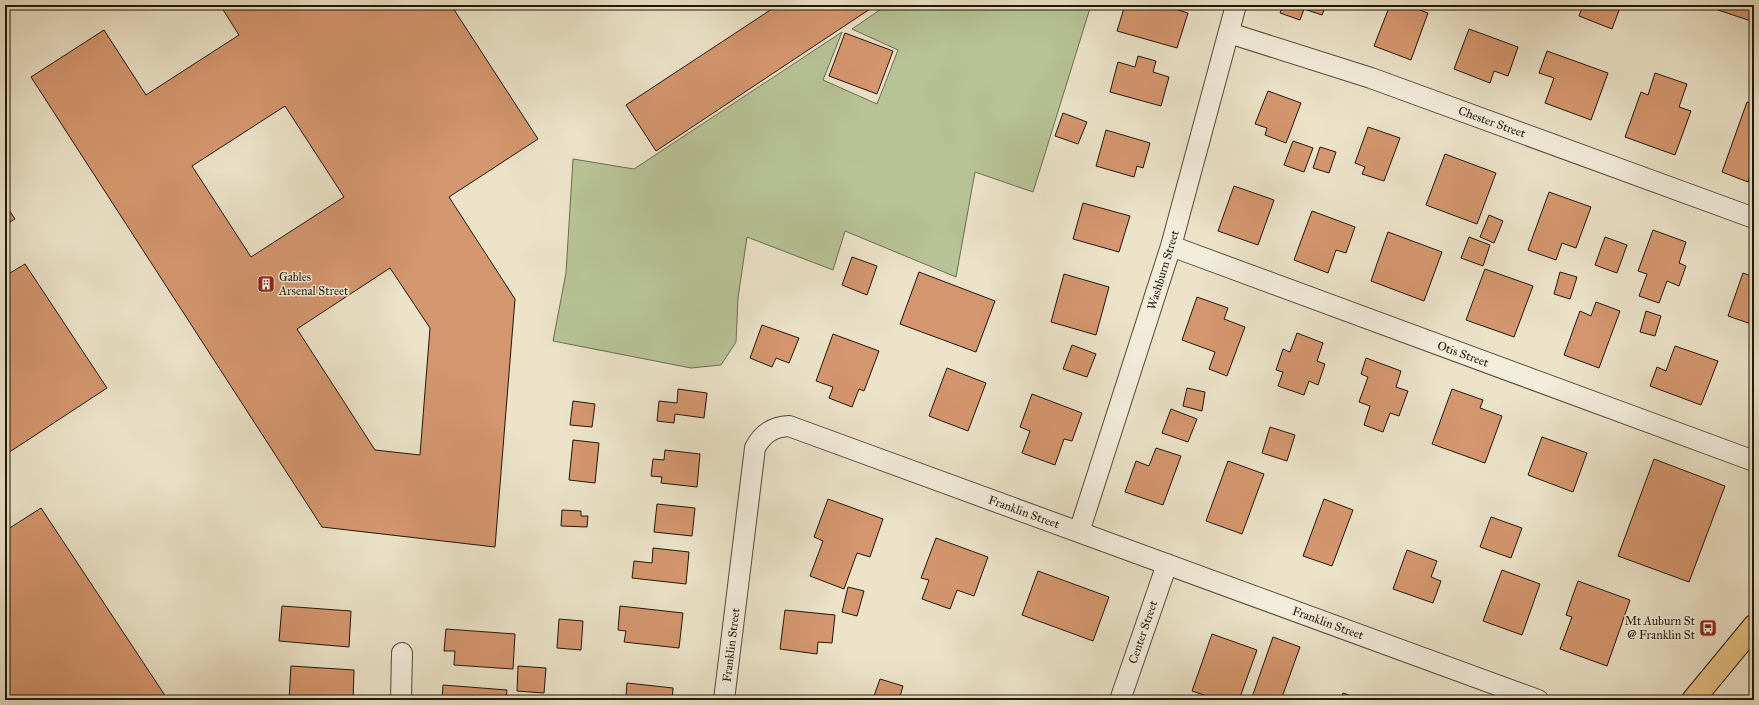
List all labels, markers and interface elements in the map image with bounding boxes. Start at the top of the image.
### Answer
street label: Chester Street [1457,103,1528,141]
street label: Washburn Street [1144,228,1182,311]
place label: Gables Arsenal Street [278,270,349,298]
building icon: Gables Arsenal Street [256,274,276,294]
street label: Otis Street [1435,338,1491,370]
street label: Franklin Street [987,493,1062,532]
street label: Center Street [1126,598,1161,665]
street label: Franklin Street [1291,604,1366,643]
street label: Franklin Street [720,606,743,683]
place label: Mt Auburn St @ Franklin St [1625,614,1696,642]
bus stop icon: Mt Auburn St @ Franklin St [1698,618,1718,638]

